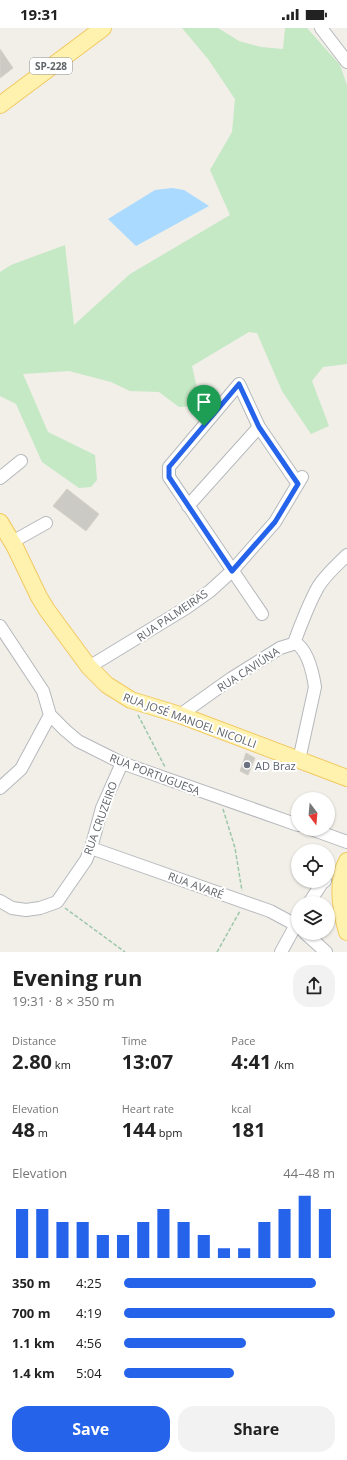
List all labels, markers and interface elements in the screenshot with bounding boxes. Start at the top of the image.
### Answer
text: 19:31 [20,4,59,24]
road number: SP-228 [30,58,72,74]
pin [187,385,221,426]
icon: arrive [193,391,215,413]
street label: RUA PALMEIRAS [133,586,211,644]
street label: RUA CAVIÚNA [214,643,282,695]
street label: RUA JOSÉ MANOEL NICOLLI [121,689,259,751]
street label: RUA PORTUGUESA [108,750,202,798]
place label: AD Braz [255,758,296,773]
marker: AD Braz [242,760,252,770]
street label: RUA CRUZEIRO [80,779,120,857]
north arrow [291,792,335,836]
map controls [291,792,335,940]
button: locate [291,844,335,888]
street label: RUA AVARÉ [166,868,226,902]
button: layers [291,896,335,940]
text: Evening run [12,962,143,992]
button: share [293,965,335,1007]
text: 19:31 · 8 × 350 m [12,992,115,1010]
text: Distance [12,1033,56,1048]
text: Time [122,1033,147,1048]
text: Pace [231,1033,256,1048]
text: 2.80 [12,1048,52,1075]
text: 13:07 [122,1048,173,1075]
text: 4:41 [231,1048,271,1075]
text: km [52,1057,71,1072]
text: /km [271,1057,294,1072]
text: Elevation [12,1101,59,1116]
text: Heart rate [122,1101,174,1116]
text: kcal [231,1101,251,1116]
text: 48 [12,1116,35,1143]
text: 144 [122,1116,156,1143]
text: 181 [231,1116,266,1143]
text: m [35,1125,48,1140]
text: bpm [156,1125,182,1140]
text: Elevation [12,1164,67,1182]
text: 44–48 m [283,1164,335,1182]
text: 350 m [12,1274,50,1292]
text: 4:25 [76,1274,102,1292]
text: 700 m [12,1304,50,1322]
text: 4:19 [76,1304,102,1322]
text: 1.1 km [12,1334,55,1352]
text: 4:56 [76,1334,102,1352]
text: 1.4 km [12,1364,55,1382]
text: 5:04 [76,1364,102,1382]
button: Save [12,1406,170,1452]
button: Share [178,1406,335,1452]

